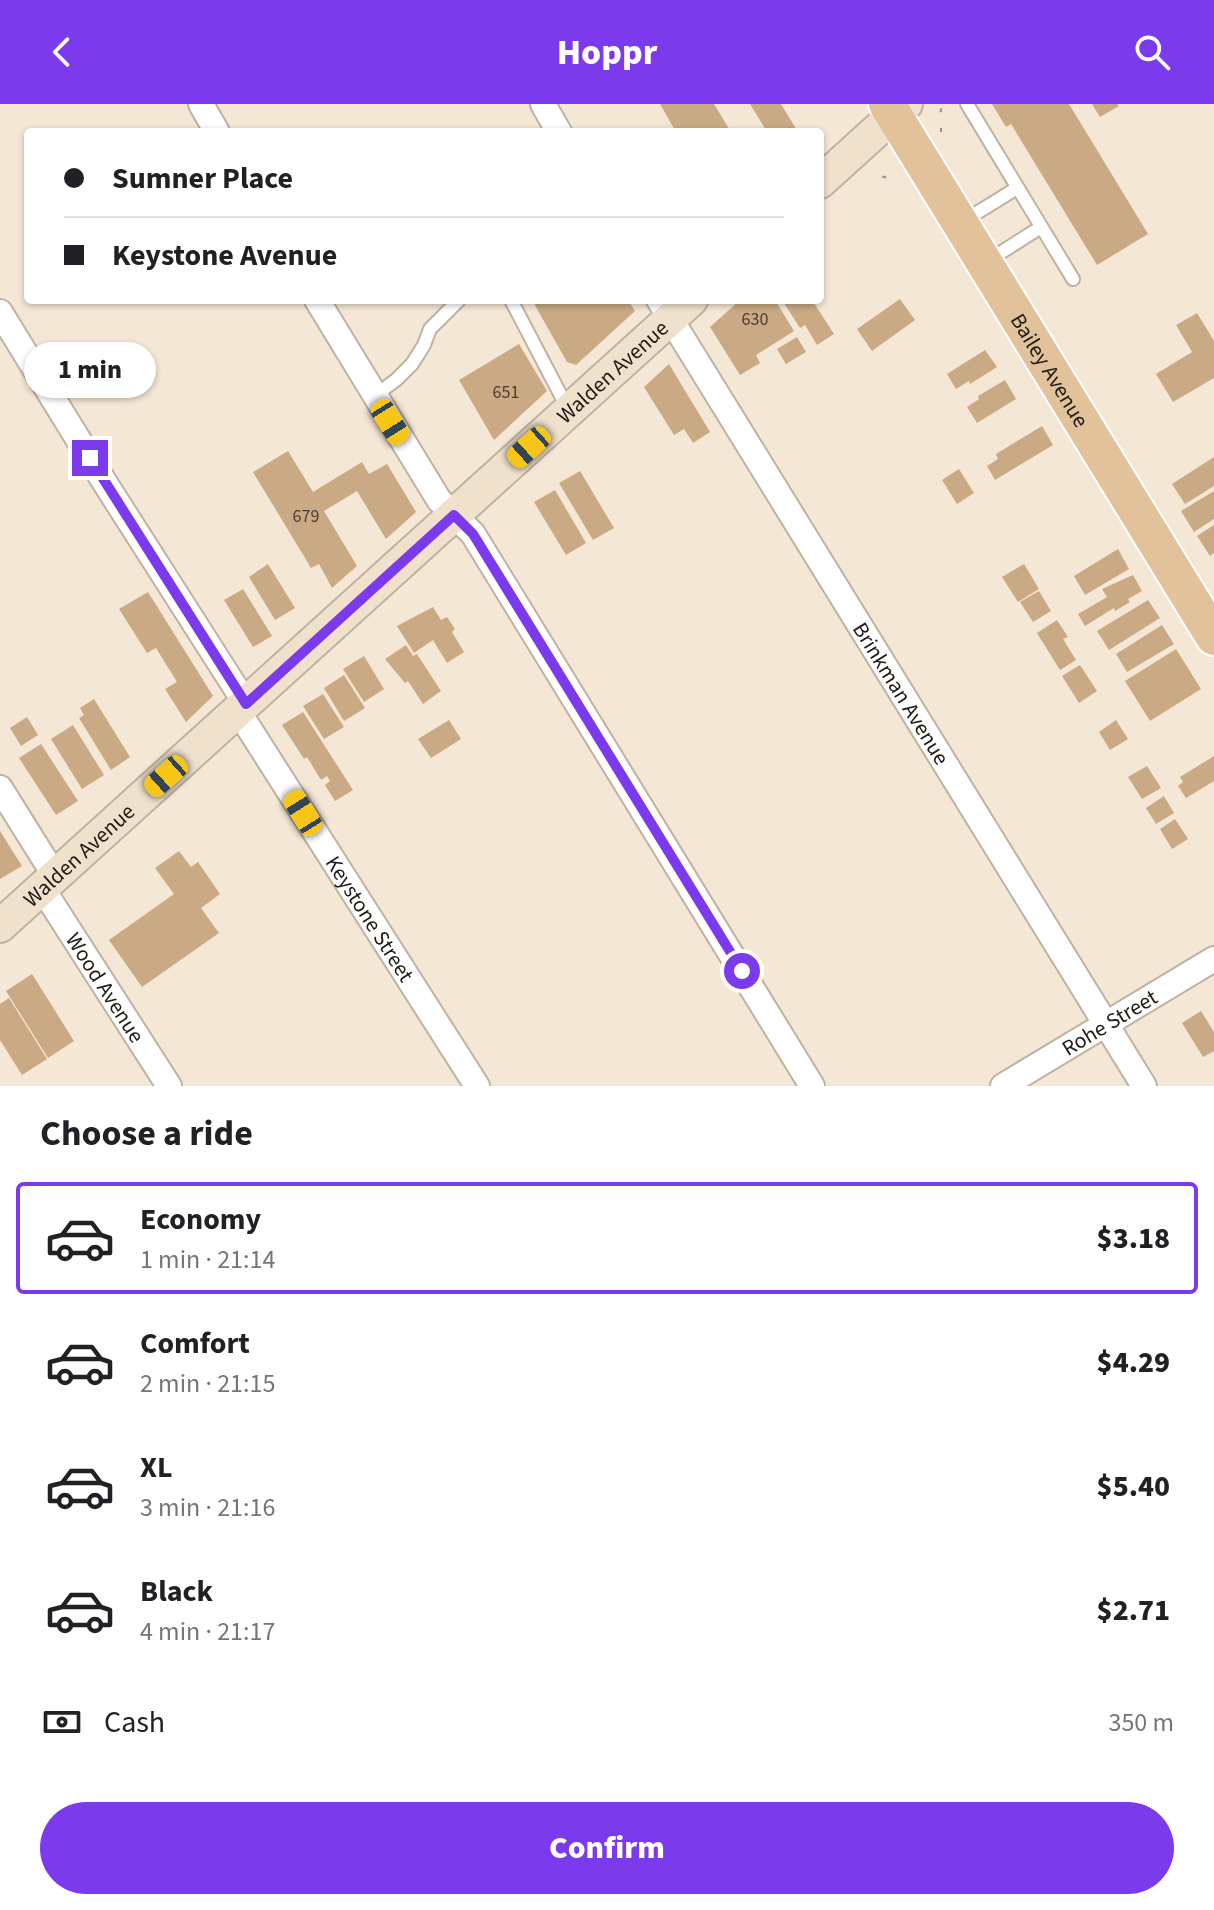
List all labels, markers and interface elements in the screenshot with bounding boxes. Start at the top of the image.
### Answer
text: Hoppr [557,27,657,78]
icon: back [40,30,84,74]
icon: search [1130,30,1174,74]
text: Sumner Place [112,157,293,200]
text: Keystone Avenue [112,234,337,277]
house number: 630 [742,307,768,332]
street label: Bailey Avenue [1002,307,1097,434]
street label: Walden Avenue [550,313,676,431]
callout: 1 min [24,342,156,398]
text: 1 min [58,351,122,388]
house number: 651 [493,380,519,405]
car [367,395,413,449]
car [503,422,555,472]
route end [72,440,108,476]
house number: 679 [293,504,319,529]
street label: Brinkman Avenue [844,616,957,771]
car [140,751,192,801]
car [280,786,326,840]
street label: Walden Avenue [16,796,142,915]
street label: Keystone Street [317,850,422,989]
street label: Wood Avenue [57,926,152,1049]
route start [724,953,760,989]
street label: Rohe Street [1056,981,1164,1064]
text: Choose a ride [40,1108,253,1159]
text: Economy [140,1198,261,1241]
icon: car [44,1202,116,1274]
text: $3.18 [1097,1217,1170,1260]
text: 1 min · 21:14 [140,1241,275,1278]
text: Comfort [140,1322,250,1365]
icon: car [44,1326,116,1398]
text: $4.29 [1097,1341,1170,1384]
text: 2 min · 21:15 [140,1365,275,1402]
text: XL [140,1446,173,1489]
icon: car [44,1450,116,1522]
text: $5.40 [1097,1465,1170,1508]
text: 3 min · 21:16 [140,1489,275,1526]
text: Black [140,1570,213,1613]
icon: car [44,1574,116,1646]
text: $2.71 [1097,1589,1170,1632]
text: 4 min · 21:17 [140,1613,275,1650]
icon: cash [40,1700,84,1744]
text: Cash [104,1701,165,1744]
text: 350 m [1108,1704,1174,1741]
button: Confirm [40,1802,1174,1894]

